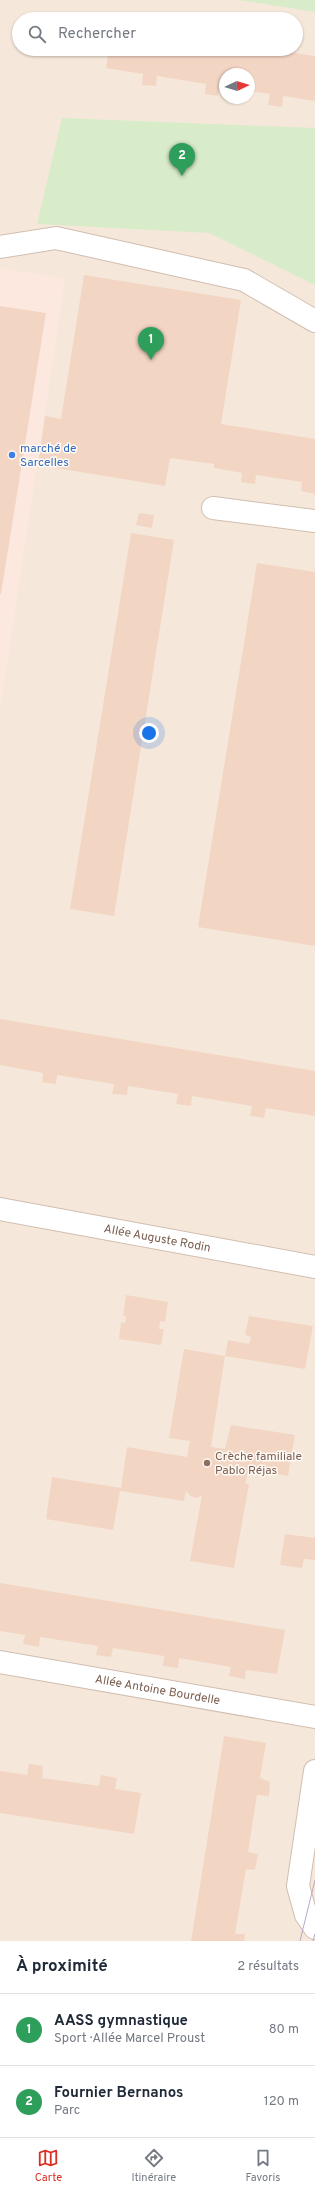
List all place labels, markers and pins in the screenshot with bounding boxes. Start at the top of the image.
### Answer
pin: 2 [169,143,195,176]
pin: 1 [138,327,164,360]
place label: marché de Sarcelles [20,441,76,471]
marker: marché de Sarcelles [7,450,17,460]
place label: Crèche familiale Pablo Réjas [215,1449,302,1479]
marker: Crèche familiale Pablo Réjas [202,1458,212,1468]

